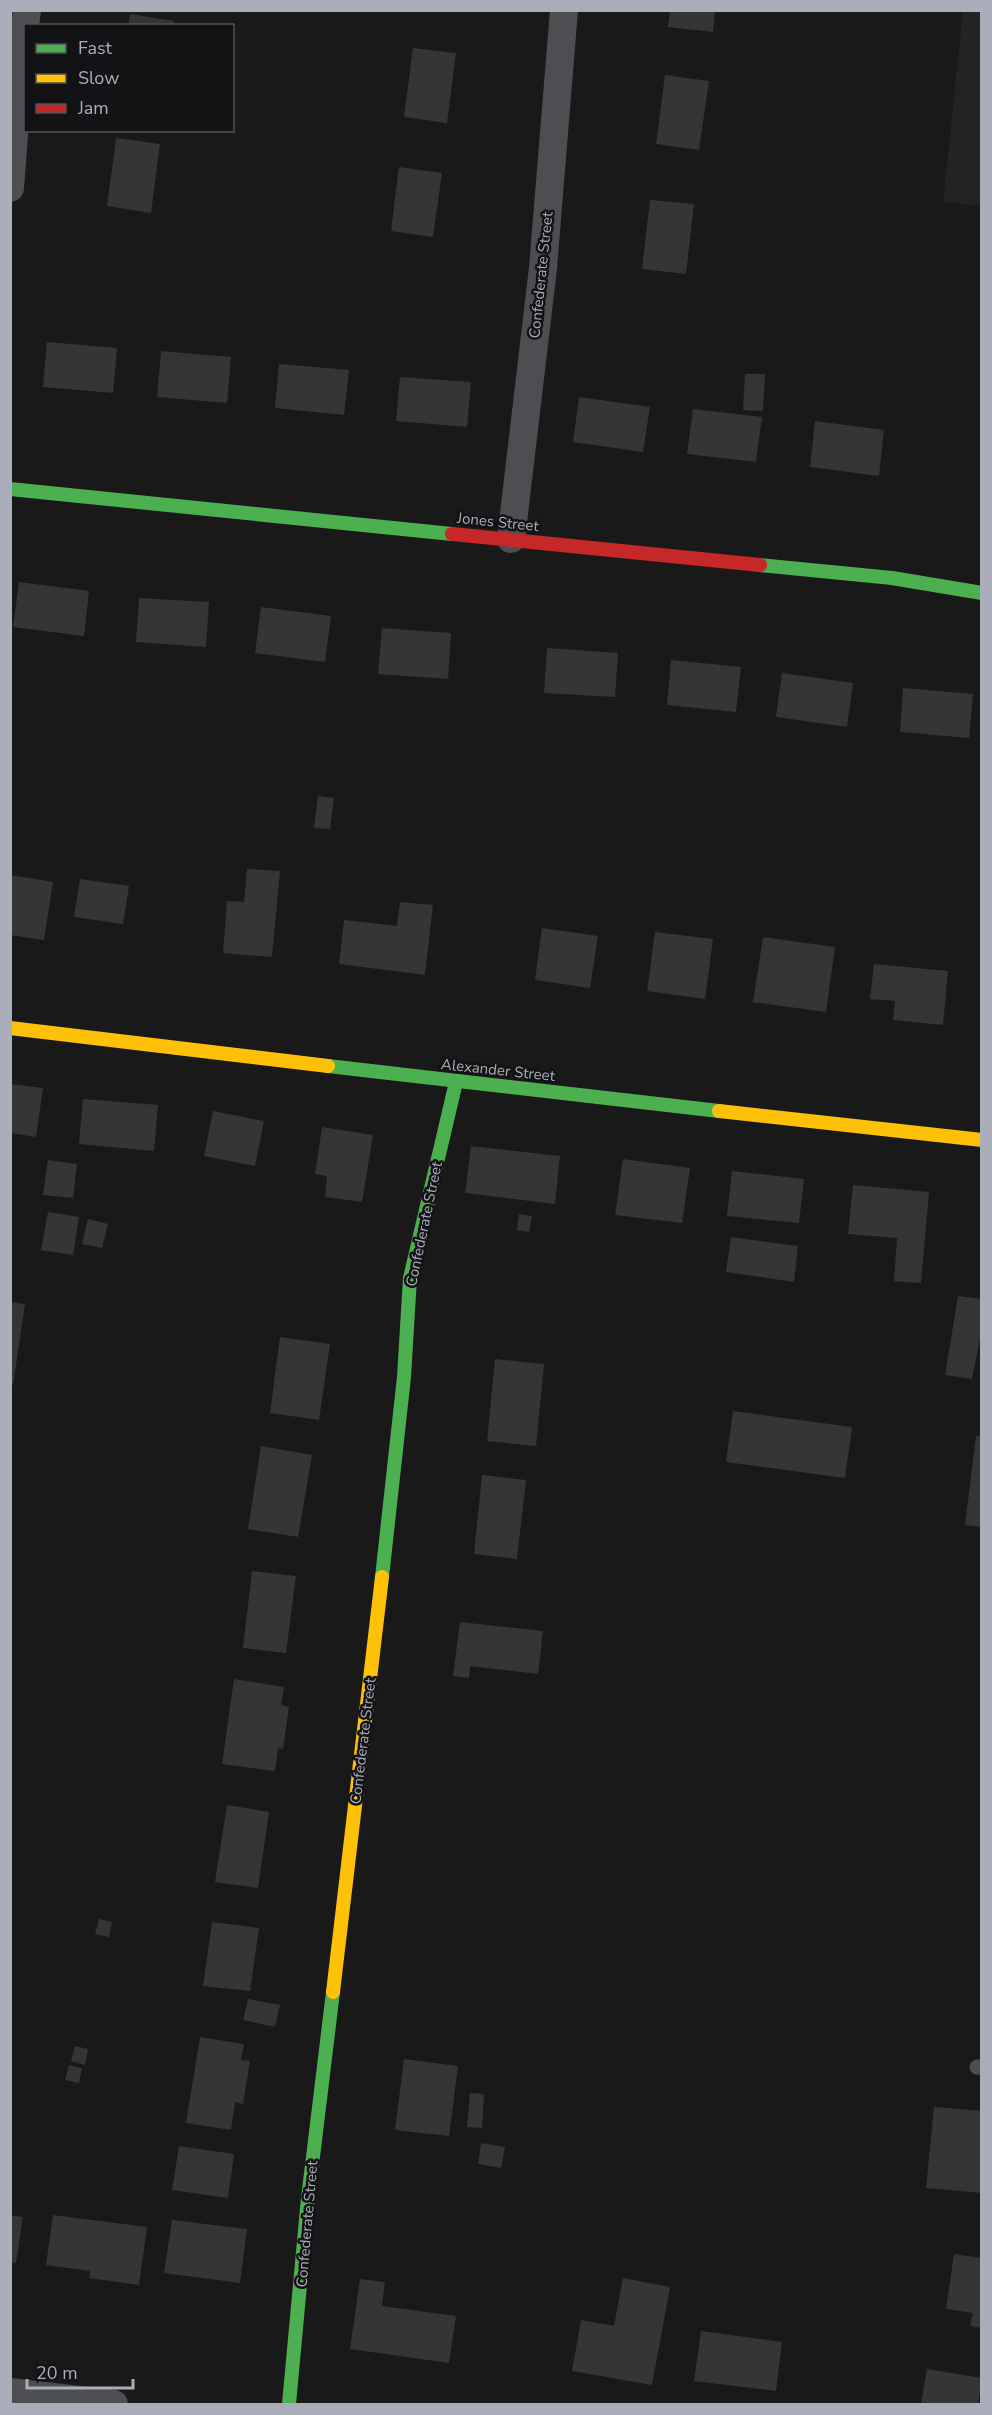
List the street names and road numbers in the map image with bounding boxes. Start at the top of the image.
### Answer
street label: Confederate Street [524,210,558,339]
street label: Jones Street [455,508,540,536]
street label: Alexander Street [440,1054,557,1086]
street label: Confederate Street [401,1159,447,1288]
street label: Confederate Street [345,1676,381,1805]
street label: Confederate Street [291,2159,323,2288]

